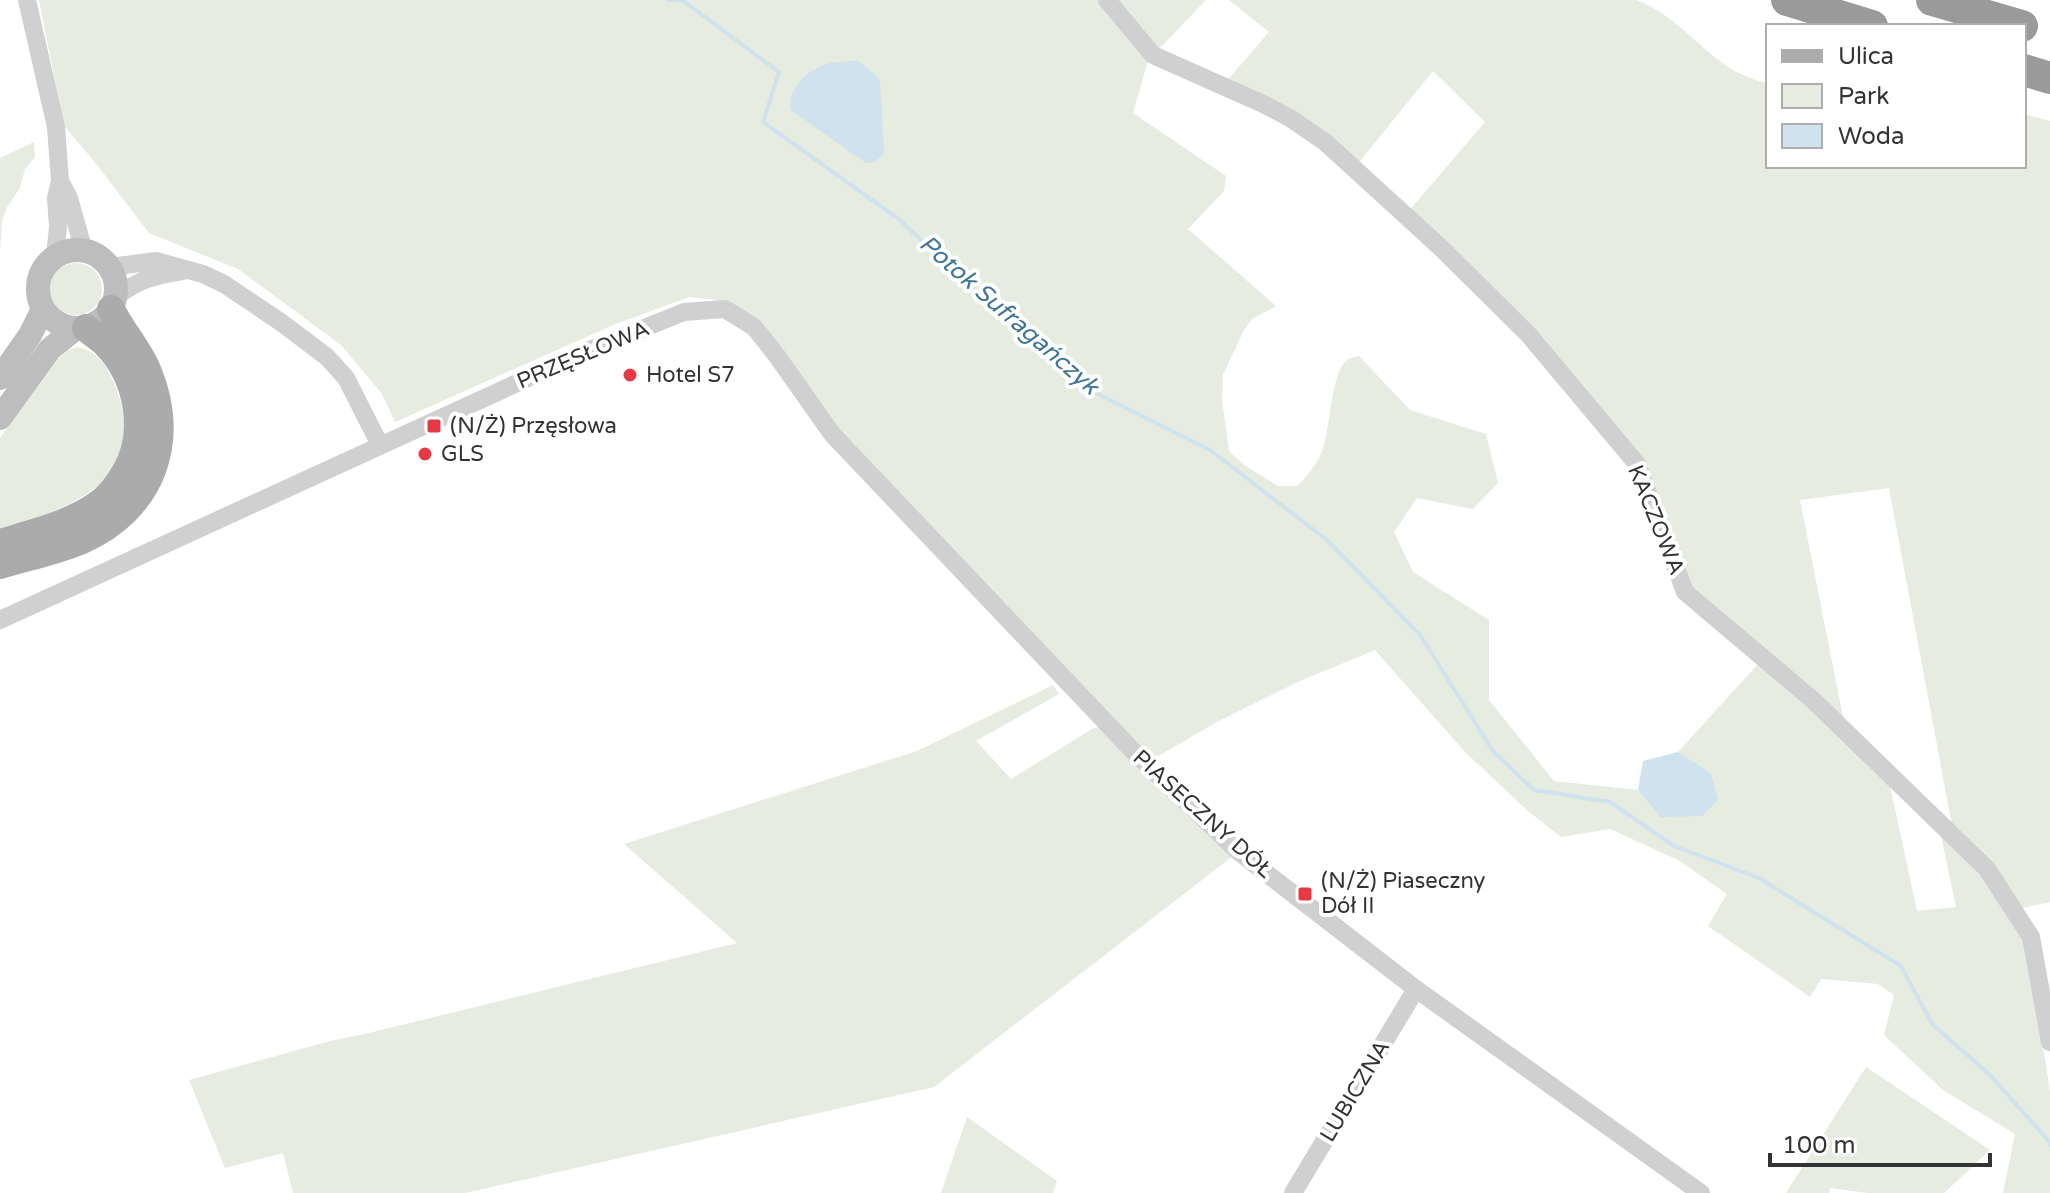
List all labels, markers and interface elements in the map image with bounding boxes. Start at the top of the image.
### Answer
legend [1766,24,2026,168]
text: Ulica [1838,42,1894,71]
text: Park [1838,82,1889,111]
text: Woda [1838,122,1904,151]
water label: Potok Sufragańczyk [913,229,1106,402]
street label: PRZĘSŁOWA [513,315,653,395]
place label: Hotel S7 [646,362,735,388]
marker: Hotel S7 [621,366,639,384]
place label: (N/Ż) Przęsłowa [450,413,617,439]
marker: (N/Ż) Przęsłowa [425,417,443,435]
place label: GLS [441,441,484,467]
marker: GLS [416,445,434,463]
street label: KACZOWA [1622,461,1690,579]
street label: PIASECZNY DÓŁ [1128,744,1279,884]
place label: (N/Ż) Piaseczny Dół II [1321,868,1486,919]
marker: (N/Ż) Piaseczny Dół II [1296,885,1314,903]
street label: LUBICZNA [1315,1036,1395,1146]
scale bar [1770,1117,1990,1167]
text: 100 m [1782,1131,1856,1160]

